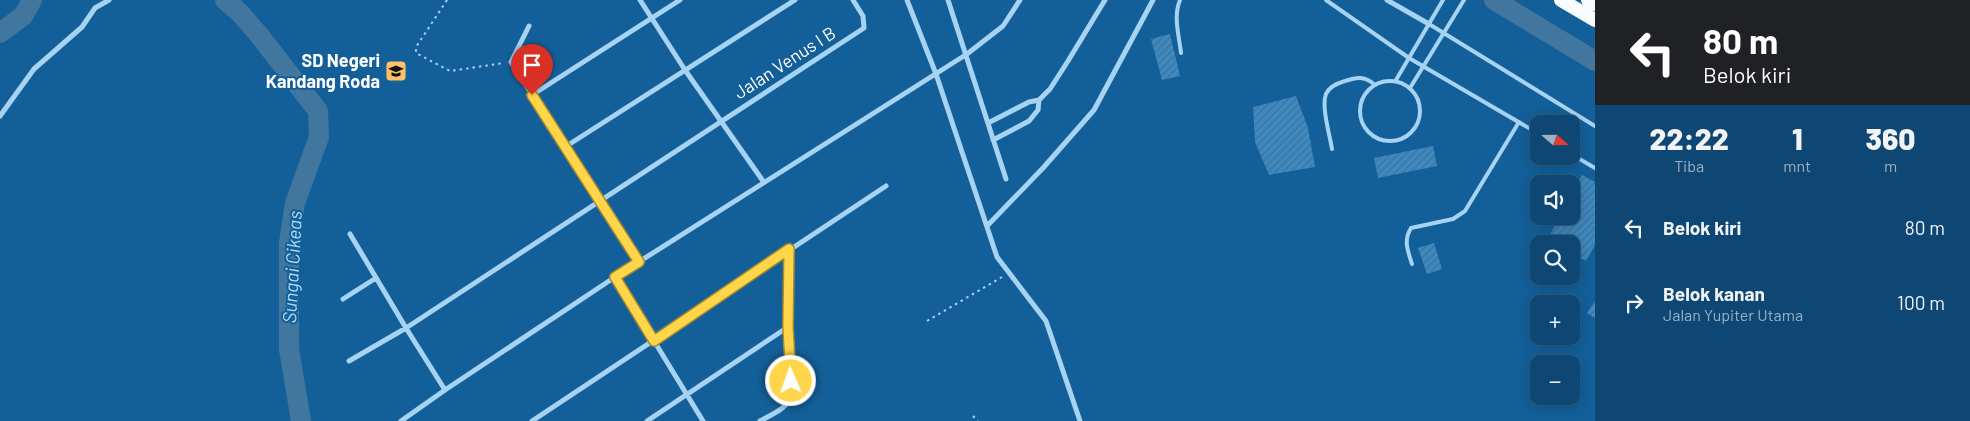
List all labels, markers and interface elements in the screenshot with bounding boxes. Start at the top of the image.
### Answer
text: 80 m [1703,19,1778,61]
icon: left [1620,20,1685,85]
street label: Jalan Venus I B [730,21,839,103]
pin [511,44,553,95]
place label: SD Negeri Kandang Roda [266,49,380,92]
icon: arrive [518,51,546,79]
school or university icon: SD Negeri Kandang Roda [384,59,408,83]
text: Belok kiri [1703,61,1791,87]
north arrow [1530,115,1580,165]
map controls [1530,115,1580,405]
text: 22:22 [1650,120,1729,156]
text: 1 [1792,120,1803,156]
text: 360 [1866,120,1915,156]
text: Tiba [1674,156,1704,175]
text: mnt [1783,156,1811,175]
text: m [1884,156,1897,175]
button: sound [1530,175,1580,225]
water label: Sungai Cikeas [277,210,306,324]
icon: left [1620,214,1648,242]
text: Belok kiri [1663,216,1741,239]
text: 80 m [1905,216,1945,239]
button: search [1530,235,1580,285]
text: Belok kanan [1663,282,1765,305]
icon: right [1620,289,1648,317]
text: 100 m [1897,291,1945,314]
button: + [1530,295,1580,345]
text: Jalan Yupiter Utama [1663,305,1803,324]
position arrow [764,354,816,406]
button: − [1530,355,1580,405]

